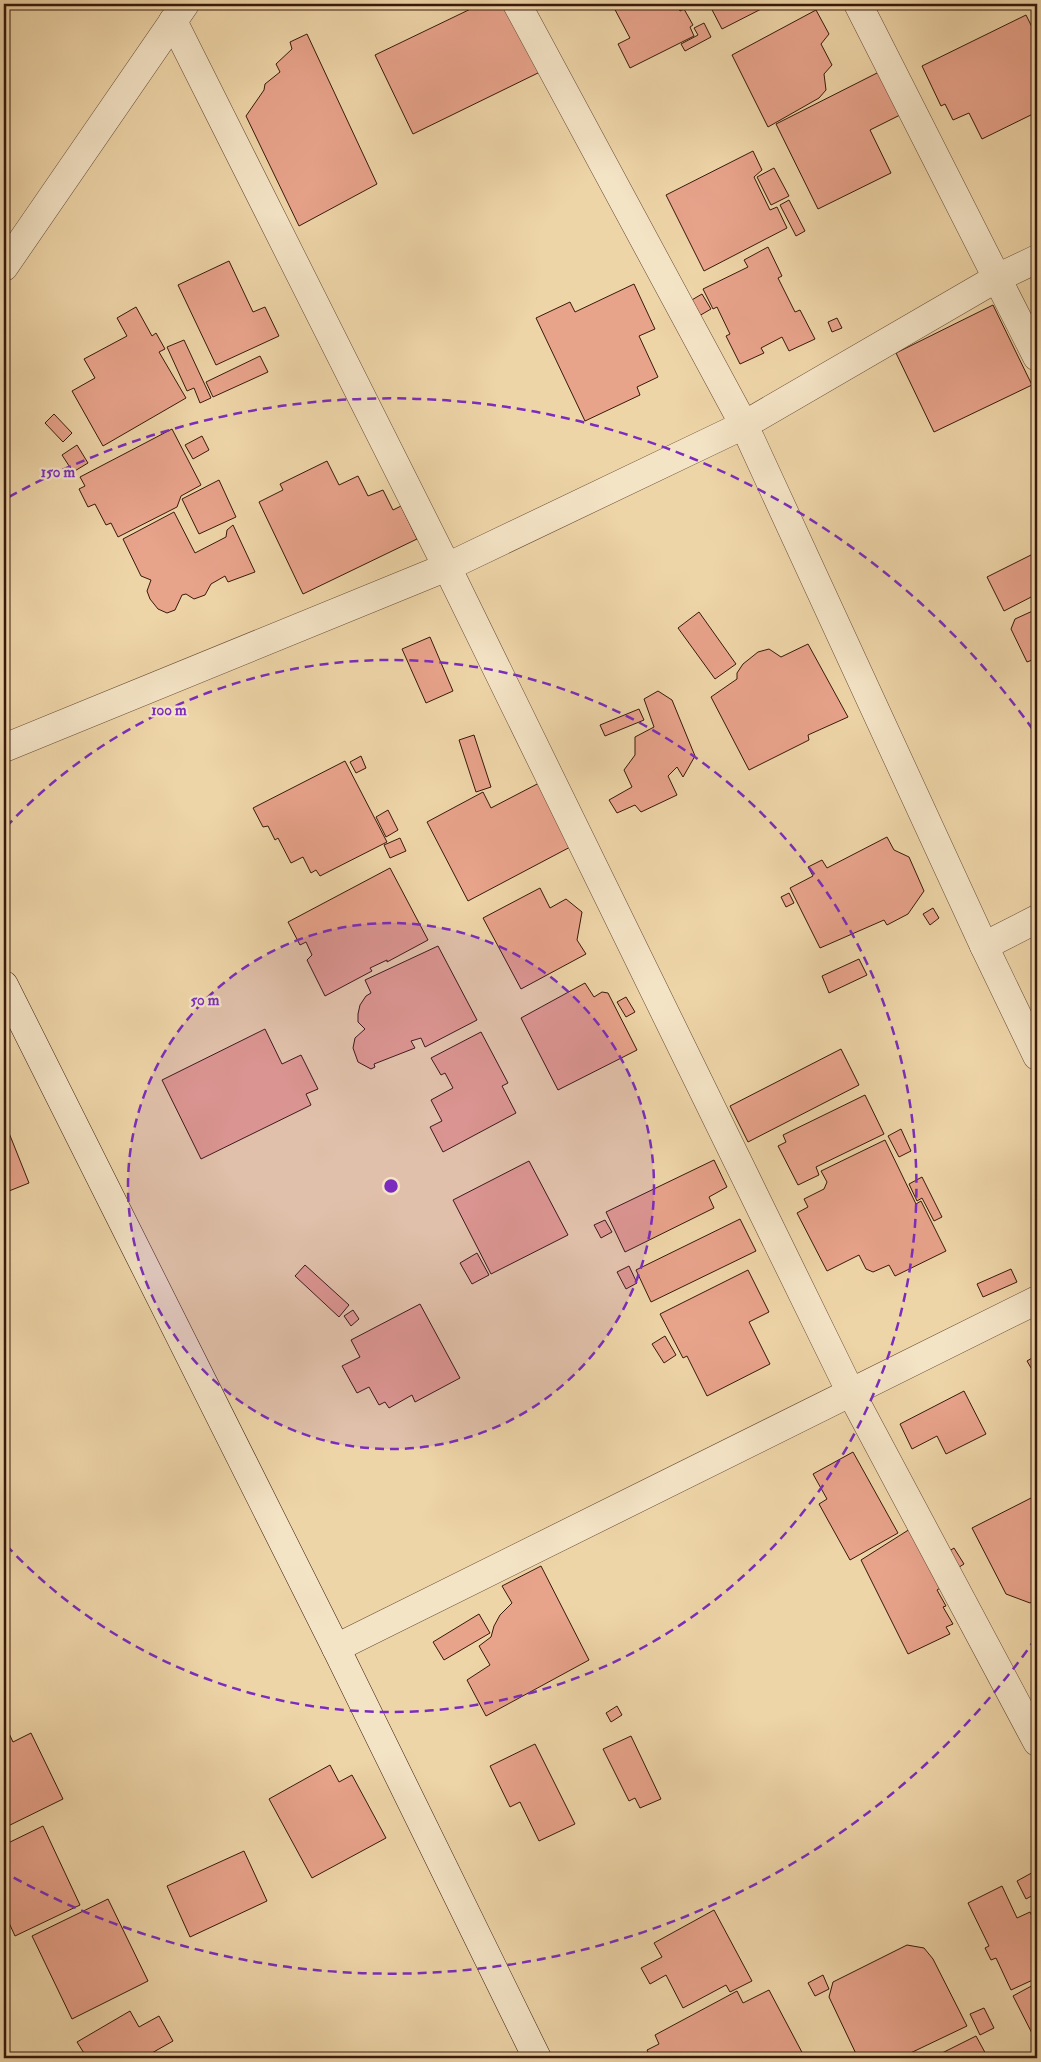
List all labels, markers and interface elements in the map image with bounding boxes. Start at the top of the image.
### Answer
text: 150 m [41,463,75,482]
text: 100 m [151,701,187,720]
text: 50 m [191,991,220,1010]
centre of rings [382,1177,400,1195]

